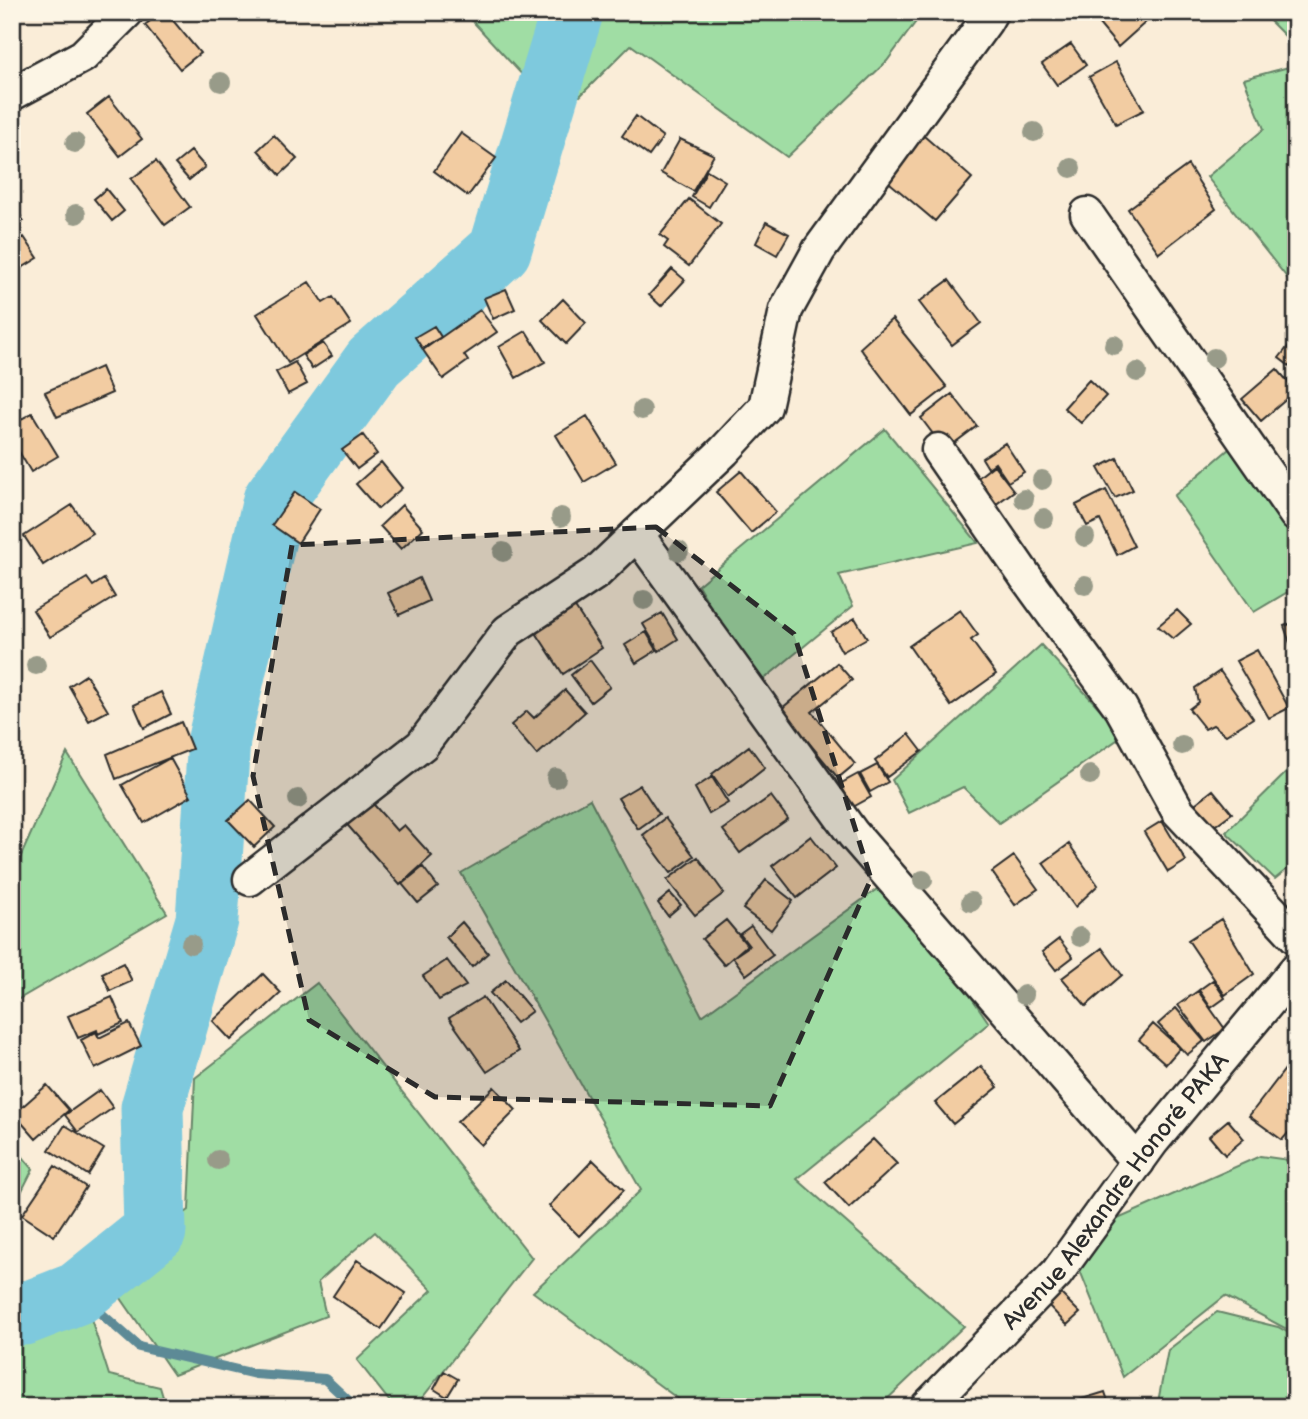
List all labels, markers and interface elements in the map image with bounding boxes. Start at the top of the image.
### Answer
street label: Avenue Alexandre Honoré PAKA [996,1046,1235,1336]

